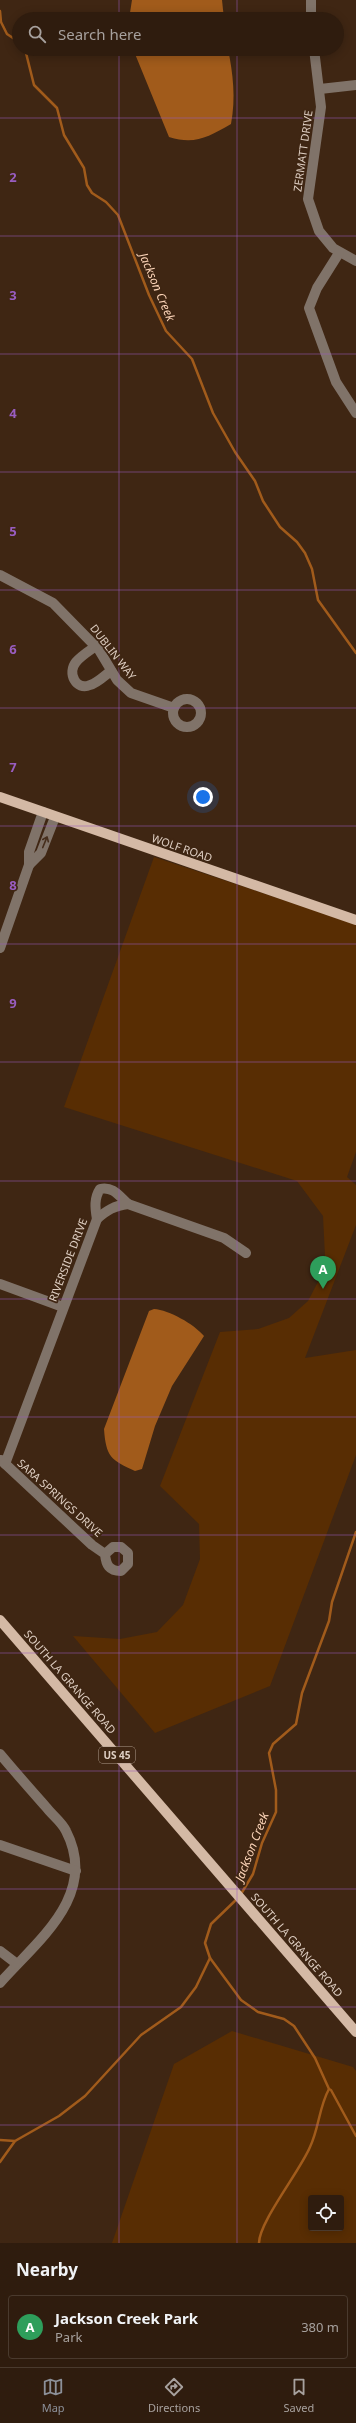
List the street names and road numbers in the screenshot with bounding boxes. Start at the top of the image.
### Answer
street label: ZERMATT DRIVE [289,109,316,193]
street label: DUBLIN WAY [87,621,140,683]
street label: WOLF ROAD [150,830,215,865]
street label: RIVERSIDE DRIVE [45,1216,90,1304]
street label: SARA SPRINGS DRIVE [15,1455,106,1540]
street label: SOUTH LA GRANGE ROAD [21,1627,120,1737]
road number: US 45 [99,1747,135,1763]
street label: SOUTH LA GRANGE ROAD [248,1890,347,2000]

